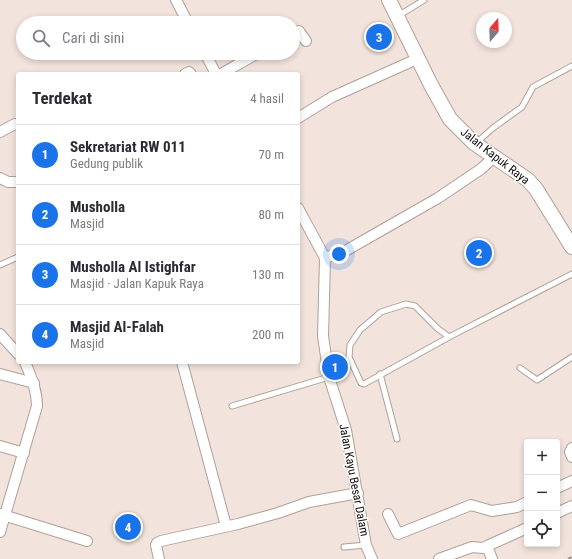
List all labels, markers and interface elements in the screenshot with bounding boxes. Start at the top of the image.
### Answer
north arrow [476,12,512,48]
search box [16,16,300,60]
pin: 3 [366,22,392,52]
icon: search [30,27,52,49]
text: Cari di sini [62,29,124,47]
text: Terdekat [32,88,92,108]
text: 4 hasil [250,91,284,106]
street label: Jalan Kapuk Raya [458,125,532,187]
text: Sekretariat RW 011 [70,138,186,156]
text: 1 [42,147,48,162]
text: 70 m [258,147,284,162]
text: Gedung publik [70,156,143,171]
text: Musholla [70,198,125,216]
text: 2 [42,207,48,222]
text: 80 m [258,207,284,222]
text: Masjid [70,216,104,231]
pin: 2 [466,238,492,268]
your location [329,244,349,264]
text: Musholla Al Istighfar [70,258,196,276]
text: 3 [42,267,48,282]
text: 130 m [252,267,284,282]
text: Masjid · Jalan Kapuk Raya [70,276,204,291]
text: Masjid Al-Falah [70,318,164,336]
text: 4 [42,327,48,342]
text: 200 m [252,327,284,342]
text: Masjid [70,336,104,351]
pin: 1 [322,352,348,382]
street label: Jalan Kayu Besar Dalam [336,423,372,537]
map controls [524,439,560,547]
button: + [524,439,560,475]
button: − [524,475,560,511]
button: locate [524,511,560,547]
pin: 4 [115,512,141,542]

